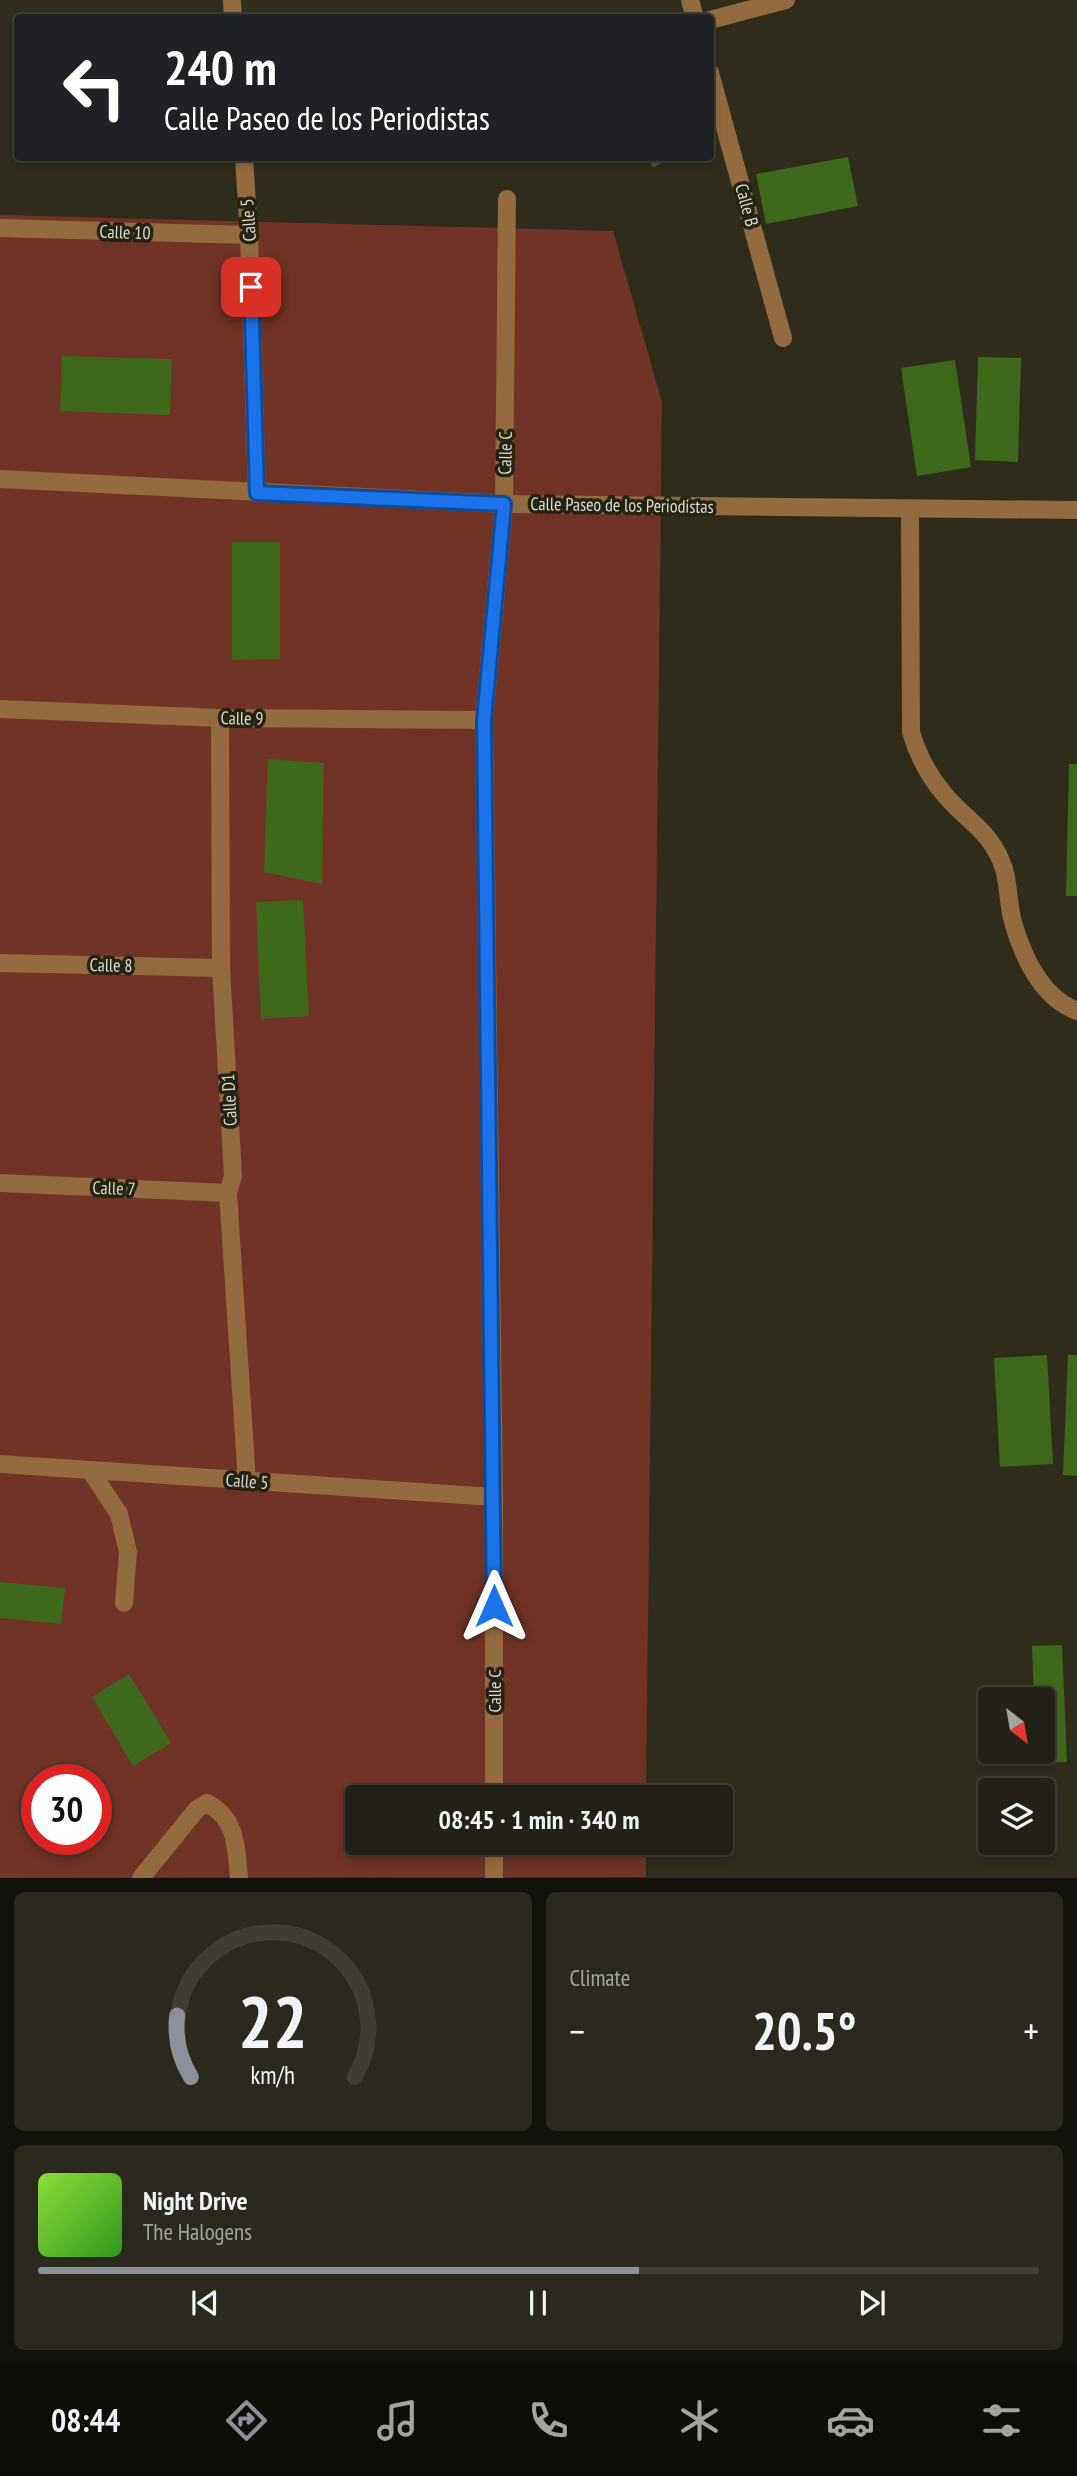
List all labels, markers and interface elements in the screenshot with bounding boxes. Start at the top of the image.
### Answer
text: 240 m [164,35,277,99]
icon: left [49,42,140,133]
text: Calle Paseo de los Periodistas [164,97,490,139]
street label: Calle B [730,181,764,229]
street label: Calle 5 [235,198,261,242]
street label: Calle 10 [99,220,151,244]
pin [221,257,281,317]
icon: arrive [232,268,270,306]
street label: Calle C [493,431,517,475]
street label: Calle Paseo de los Periodistas [530,492,714,518]
street label: Calle 9 [220,706,264,730]
street label: Calle 8 [89,953,133,977]
street label: Calle D1 [216,1073,242,1127]
street label: Calle 7 [92,1176,136,1200]
street label: Calle 5 [225,1468,269,1494]
position arrow [457,1569,531,1643]
street label: Calle C [483,1669,506,1713]
north arrow [978,1687,1055,1764]
map controls [978,1687,1055,1855]
speed limit sign: 30 [21,1764,112,1855]
button: layers [978,1778,1055,1855]
text: 08:45 · 1 min · 340 m [439,1803,639,1836]
text: Climate [570,1963,630,1992]
text: 22 [238,1974,308,2068]
text: 20.5° [752,1997,857,2064]
text: − [570,2006,585,2055]
text: + [1023,2006,1039,2055]
text: km/h [251,2059,295,2091]
text: Night Drive [143,2184,248,2217]
text: The Halogens [143,2217,252,2246]
icon: previous [186,2284,224,2322]
icon: pause [519,2284,557,2322]
icon: next [853,2284,891,2322]
icon: directions [222,2396,271,2445]
icon: music [373,2396,422,2445]
icon: phone [524,2396,573,2445]
icon: climate [675,2396,724,2445]
icon: car [826,2396,875,2445]
icon: filters [977,2396,1026,2445]
text: 08:44 [51,2399,120,2441]

